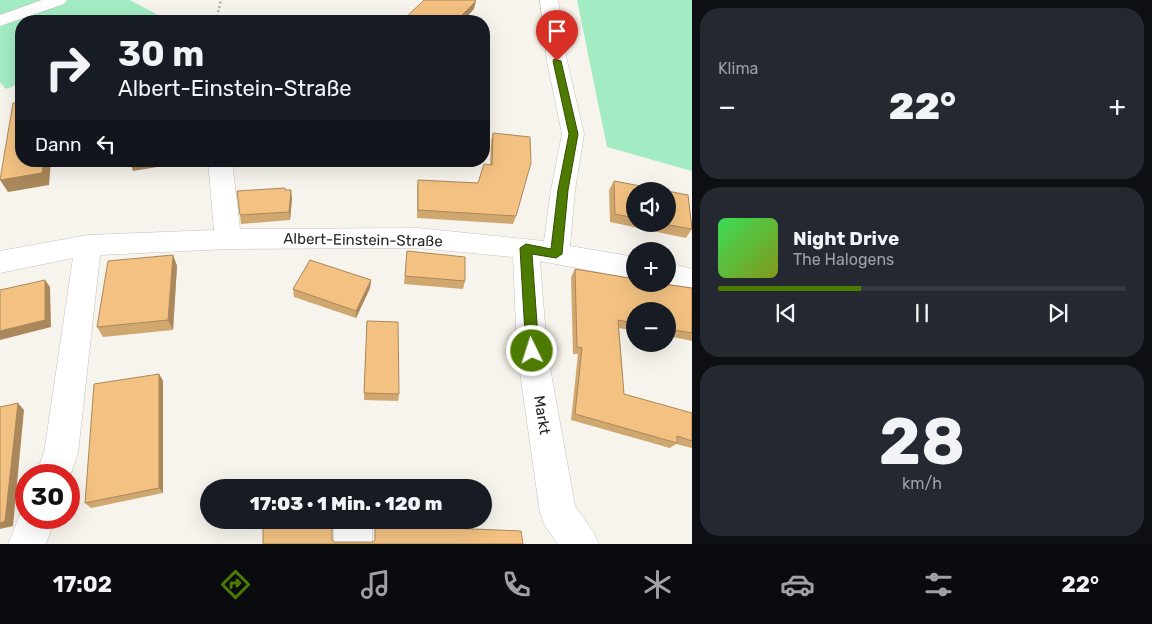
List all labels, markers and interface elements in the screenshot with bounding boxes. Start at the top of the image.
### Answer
pin [536,10,578,61]
icon: arrive [543,17,571,45]
text: 30 m [118,33,204,75]
icon: right [35,35,100,100]
text: Klima [718,59,758,78]
text: Albert-Einstein-Straße [118,75,352,102]
text: 22° [889,83,956,129]
text: − [718,90,736,123]
text: + [1109,90,1126,123]
icon: left [92,130,120,158]
text: Dann [35,133,82,156]
map controls [626,182,676,352]
button: sound [626,182,676,232]
text: Night Drive [793,227,899,250]
street label: Albert-Einstein-Straße [283,230,443,250]
button: + [626,242,676,292]
text: The Halogens [793,250,894,269]
icon: previous [772,299,800,327]
icon: pause [908,299,936,327]
icon: next [1044,299,1072,327]
button: − [626,302,676,352]
position arrow [505,324,557,376]
street label: Markt [530,394,554,436]
text: 28 [879,403,965,480]
speed limit sign: 30 [15,464,80,529]
text: km/h [902,474,942,493]
text: 17:03 · 1 Min. · 120 m [250,492,442,515]
icon: directions [218,567,253,602]
icon: music [358,567,393,602]
icon: phone [499,567,534,602]
icon: climate [640,567,675,602]
icon: car [780,567,815,602]
icon: filters [921,567,956,602]
text: 17:02 [53,571,112,598]
text: 22° [1061,571,1099,598]

